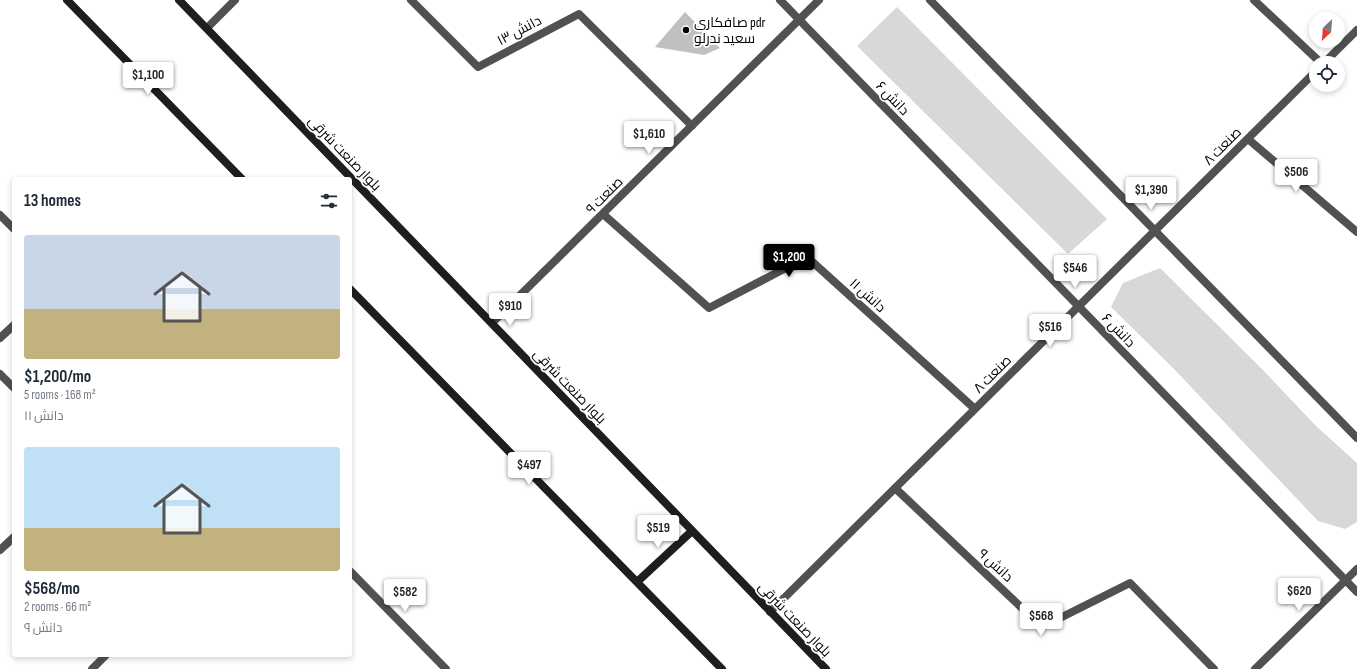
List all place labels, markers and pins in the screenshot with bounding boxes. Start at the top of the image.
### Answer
place label: صافکاری pdr سعید ندرلو [694,14,766,47]
marker: صافکاری pdr سعید ندرلو [681,25,691,35]
pin: $1,100 [115,62,181,96]
pin: $1,610 [616,121,682,155]
pin: $506 [1272,159,1320,193]
pin: $1,390 [1118,177,1184,211]
pin: $1,200 [756,244,822,278]
pin: $546 [1051,255,1099,289]
pin: $910 [486,293,534,327]
pin: $516 [1026,314,1074,348]
pin: $497 [505,452,553,486]
pin: $519 [634,515,682,549]
pin: $620 [1275,578,1323,612]
pin: $582 [381,579,429,613]
pin: $568 [1017,603,1065,637]

